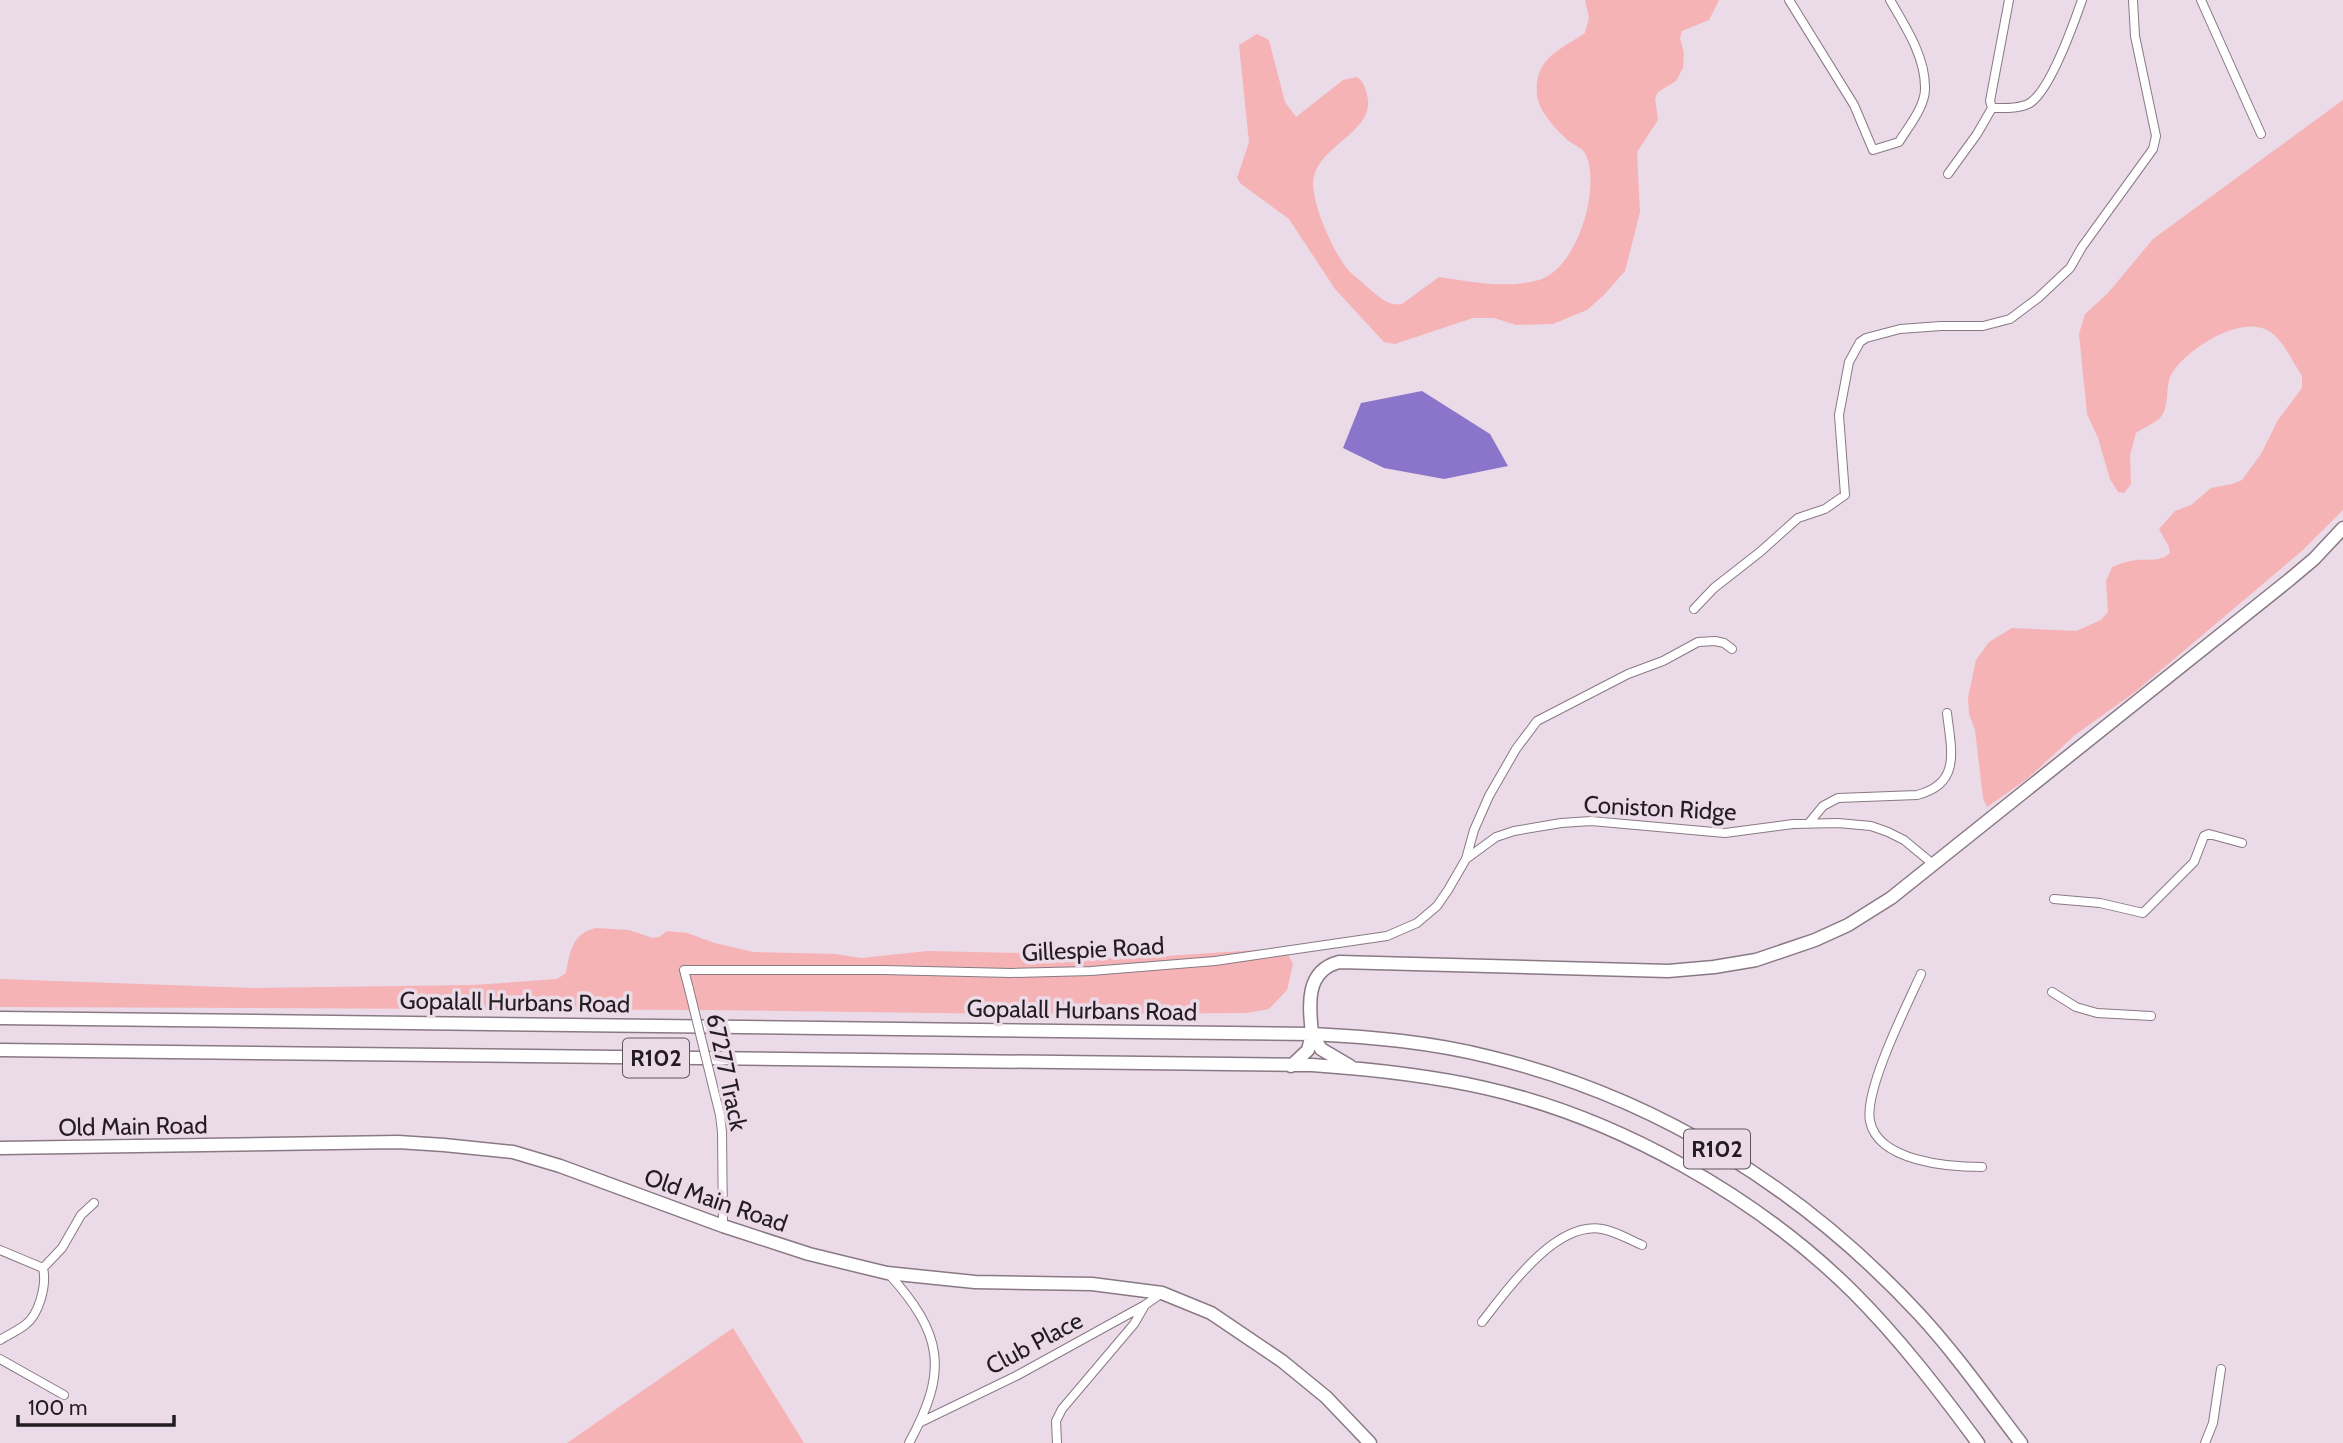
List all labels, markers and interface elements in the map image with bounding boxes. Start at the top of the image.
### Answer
street label: Coniston Ridge [1583,790,1737,826]
street label: Gillespie Road [1021,931,1165,967]
street label: Gopalall Hurbans Road [400,985,630,1019]
street label: Gopalall Hurbans Road [967,993,1197,1027]
street label: 67277 Track [700,1011,754,1133]
road number: R102 [623,1038,689,1078]
street label: Old Main Road [58,1110,208,1142]
road number: R102 [1684,1130,1750,1168]
street label: Old Main Road [641,1162,791,1238]
street label: Club Place [981,1305,1087,1381]
scale bar [18,1384,173,1428]
text: 100 m [28,1395,87,1420]

